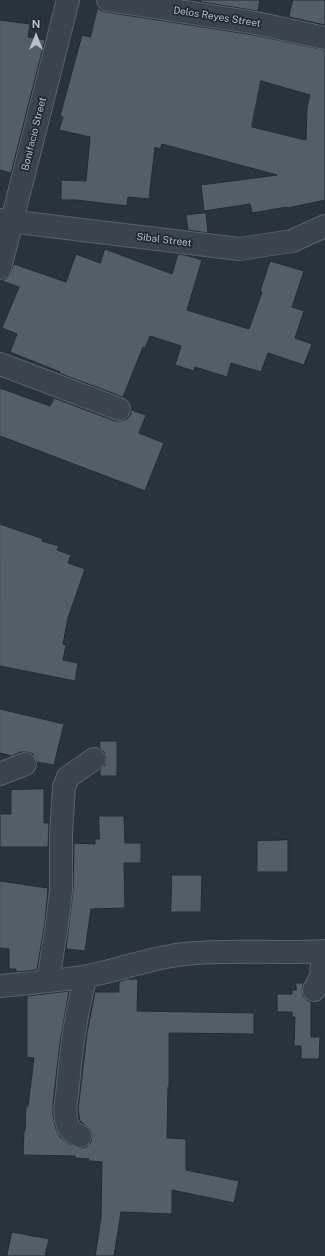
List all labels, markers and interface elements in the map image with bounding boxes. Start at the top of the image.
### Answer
street label: Delos Reyes Street [172,4,262,30]
north arrow [16,16,56,56]
text: N [32,18,40,30]
street label: Bonifacio Street [19,96,49,172]
street label: Sibal Street [136,231,192,249]

